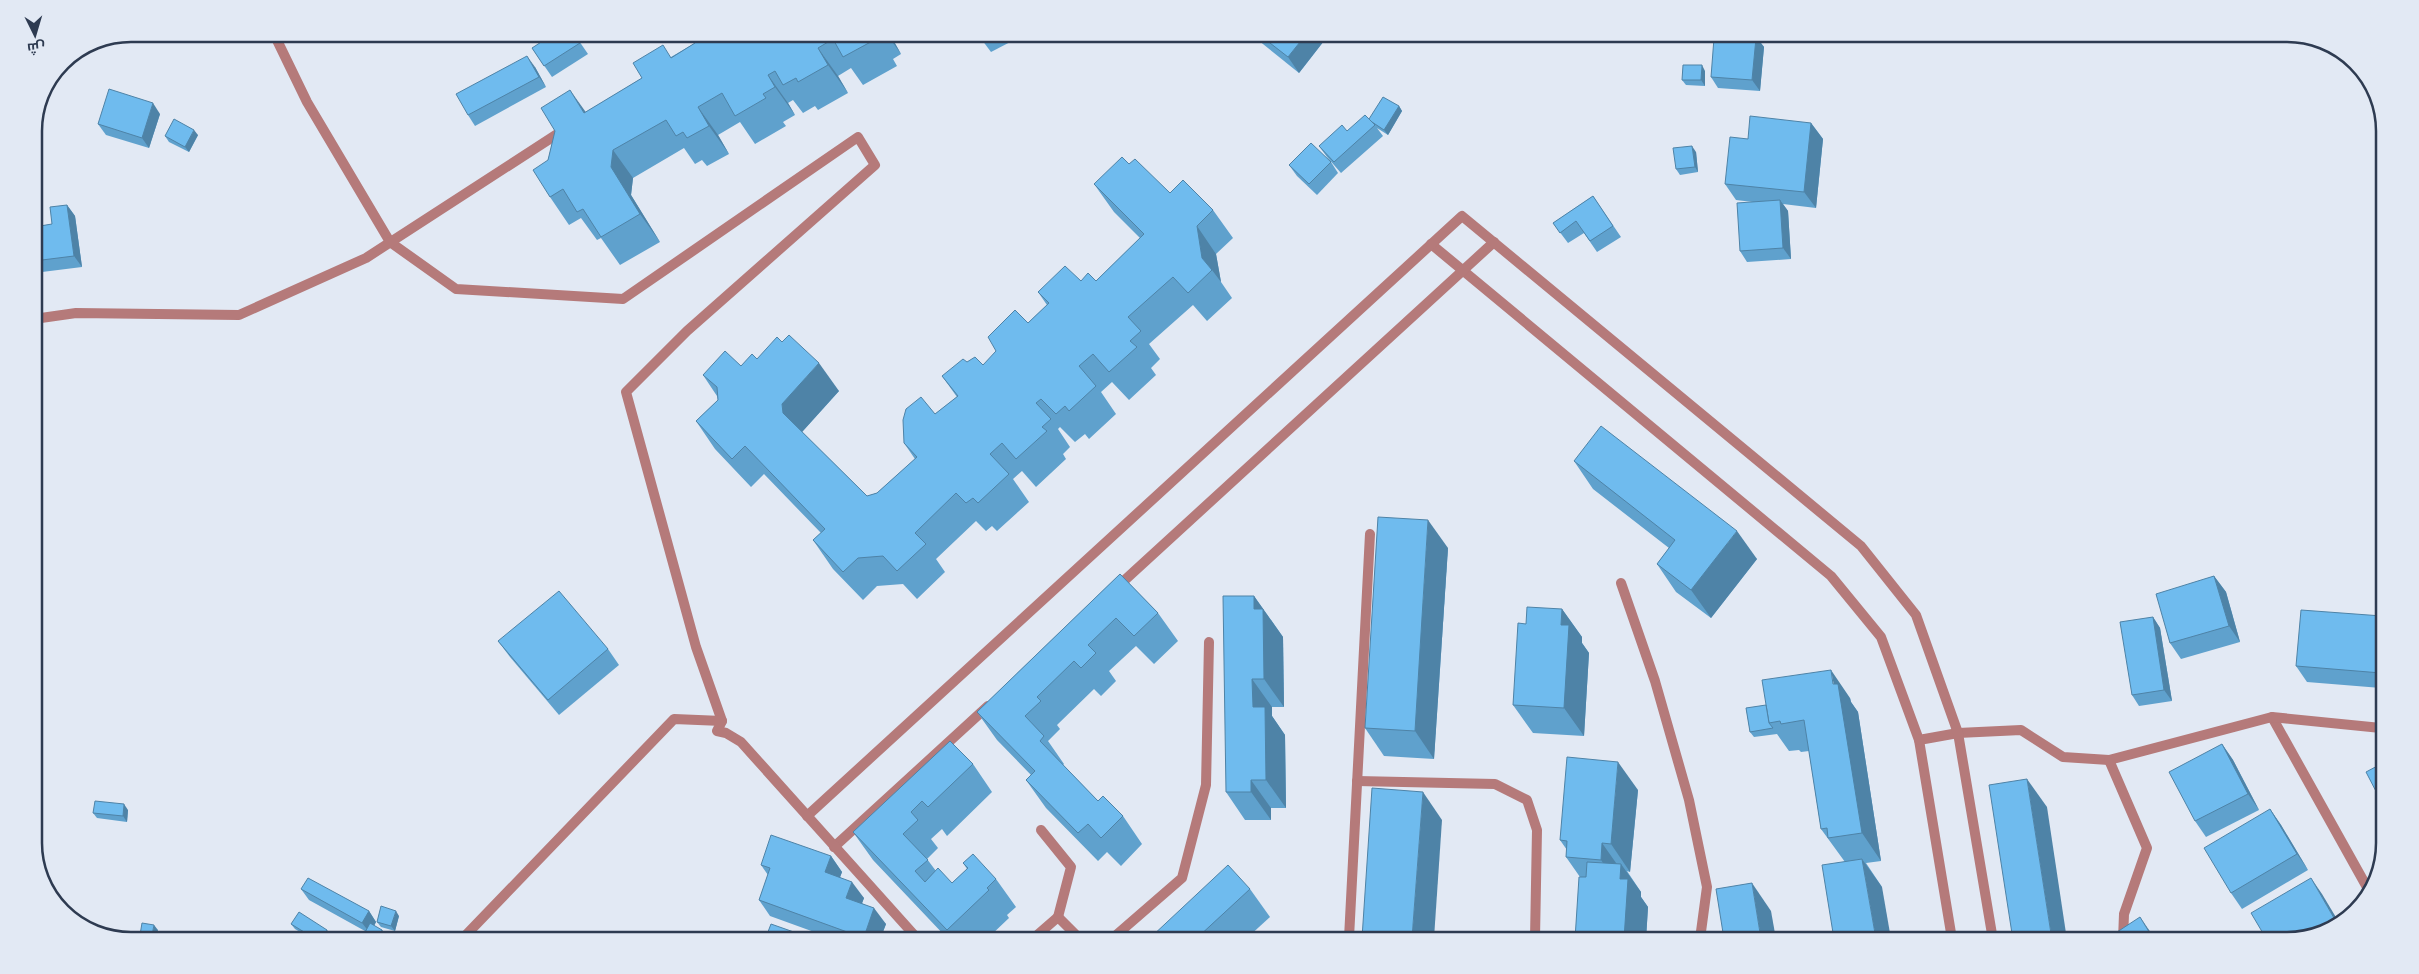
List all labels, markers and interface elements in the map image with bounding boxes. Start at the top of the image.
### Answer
north arrow [10,10,60,60]
text: ش [26,38,46,57]

